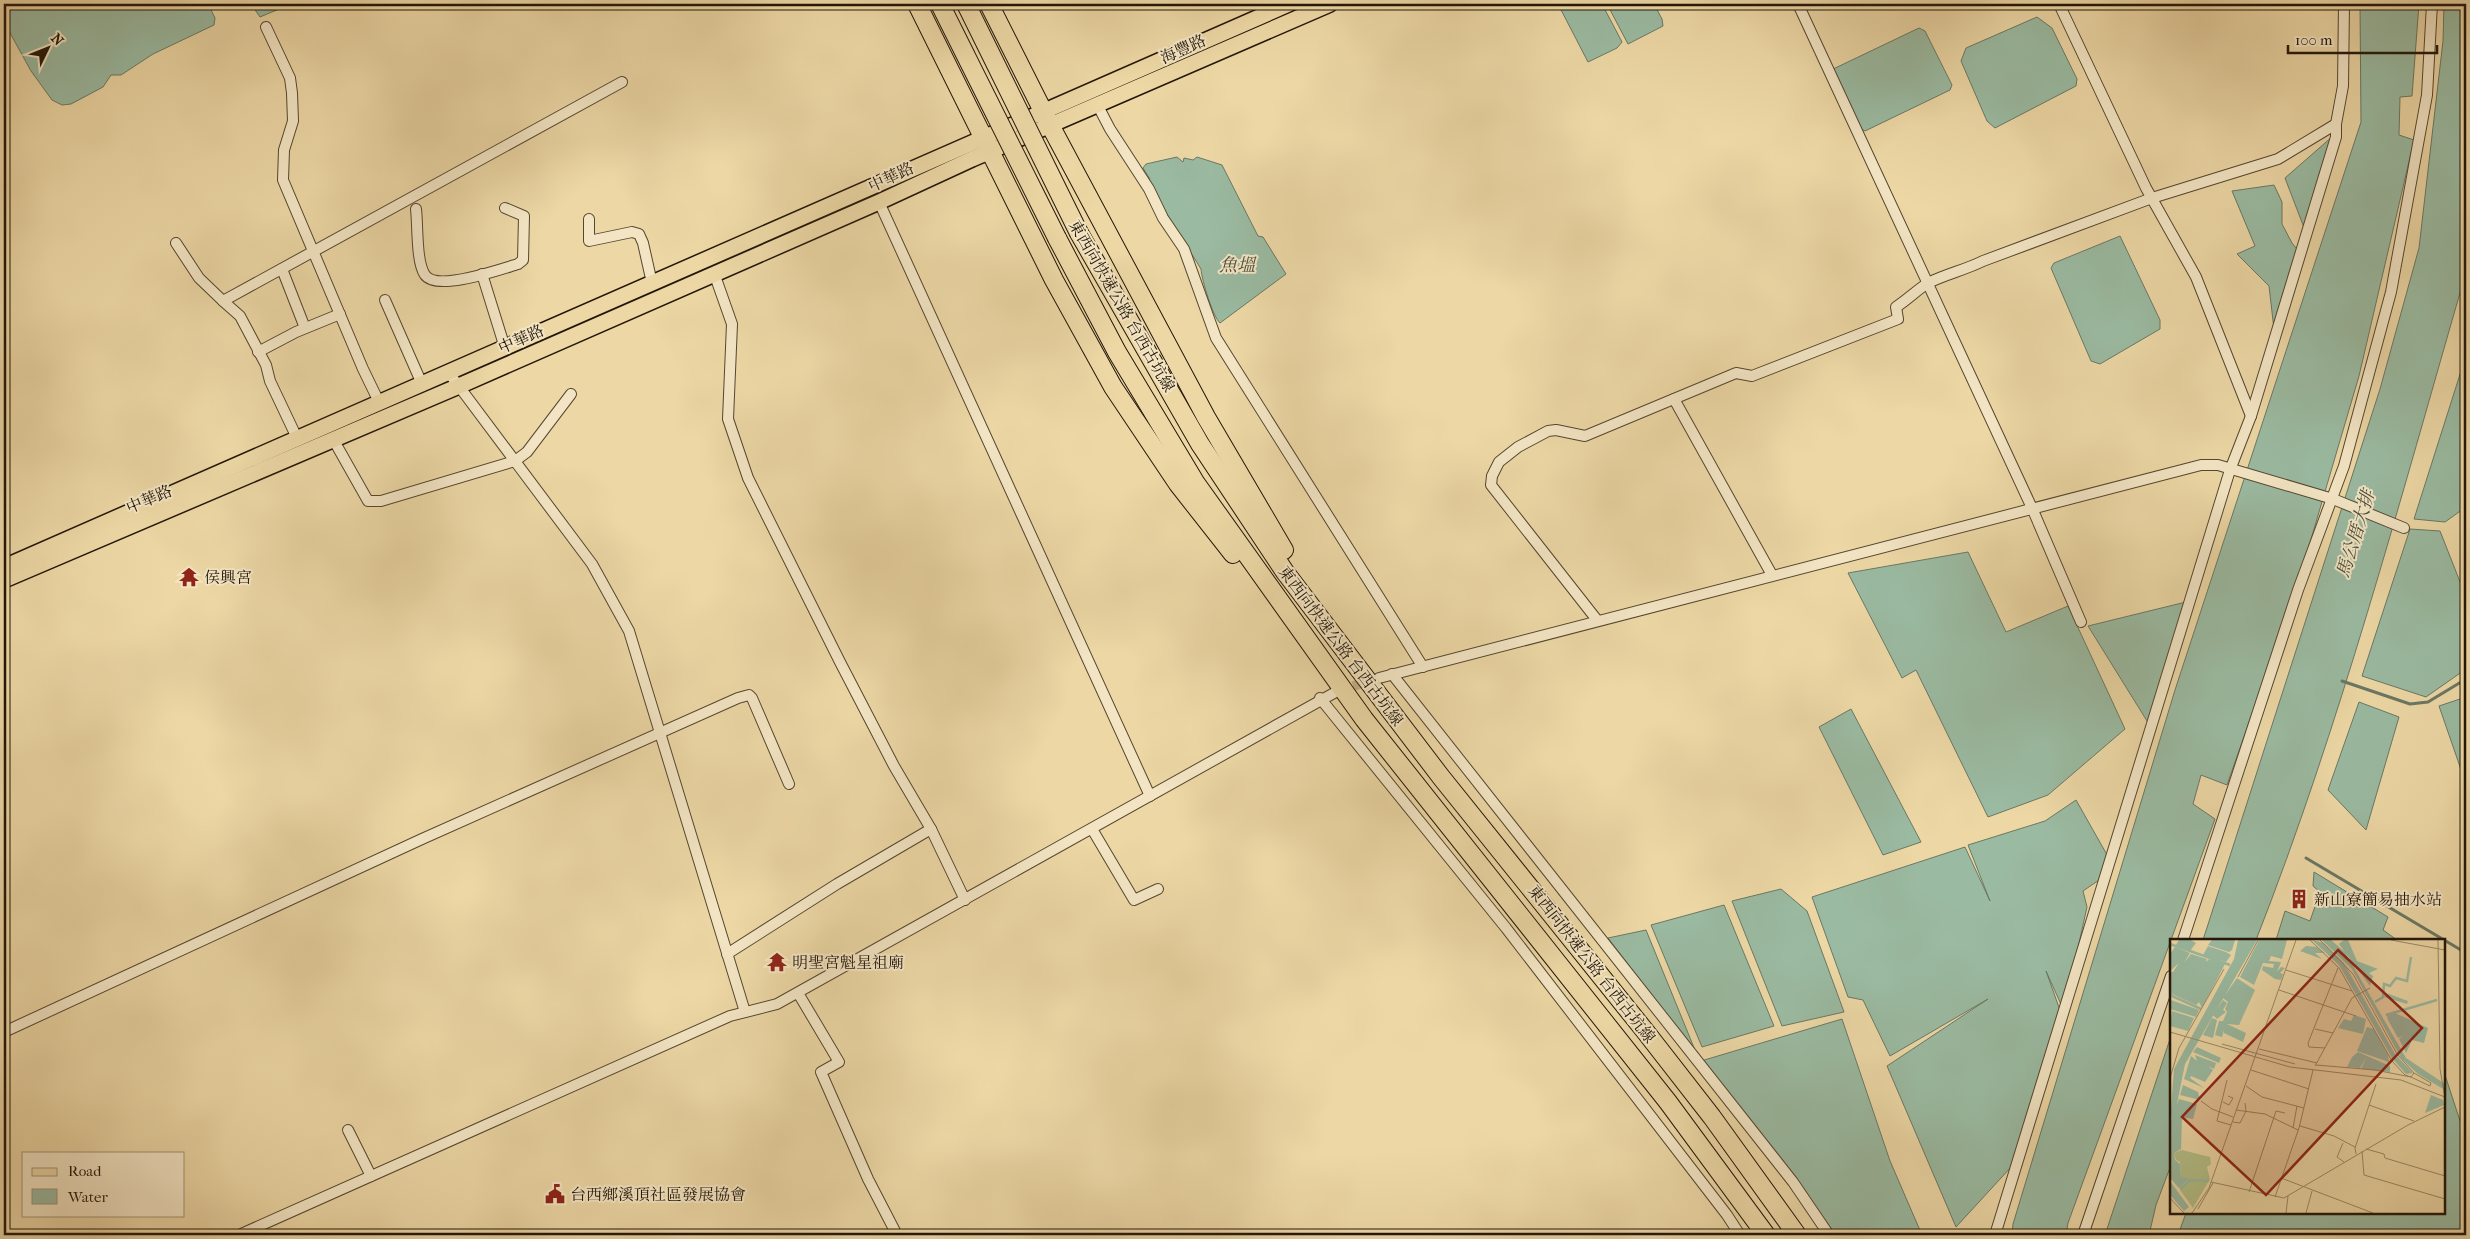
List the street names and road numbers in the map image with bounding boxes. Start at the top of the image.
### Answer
street label: 海豐路 [1157,31,1209,67]
street label: 中華路 [865,158,917,196]
street label: 東西向快速公路 台西古坑線 [1065,217,1179,395]
street label: 中華路 [495,321,547,357]
street label: 中華路 [123,481,175,517]
street label: 東西向快速公路 台西古坑線 [1275,562,1407,730]
street label: 東西向快速公路 台西古坑線 [1524,881,1660,1047]

